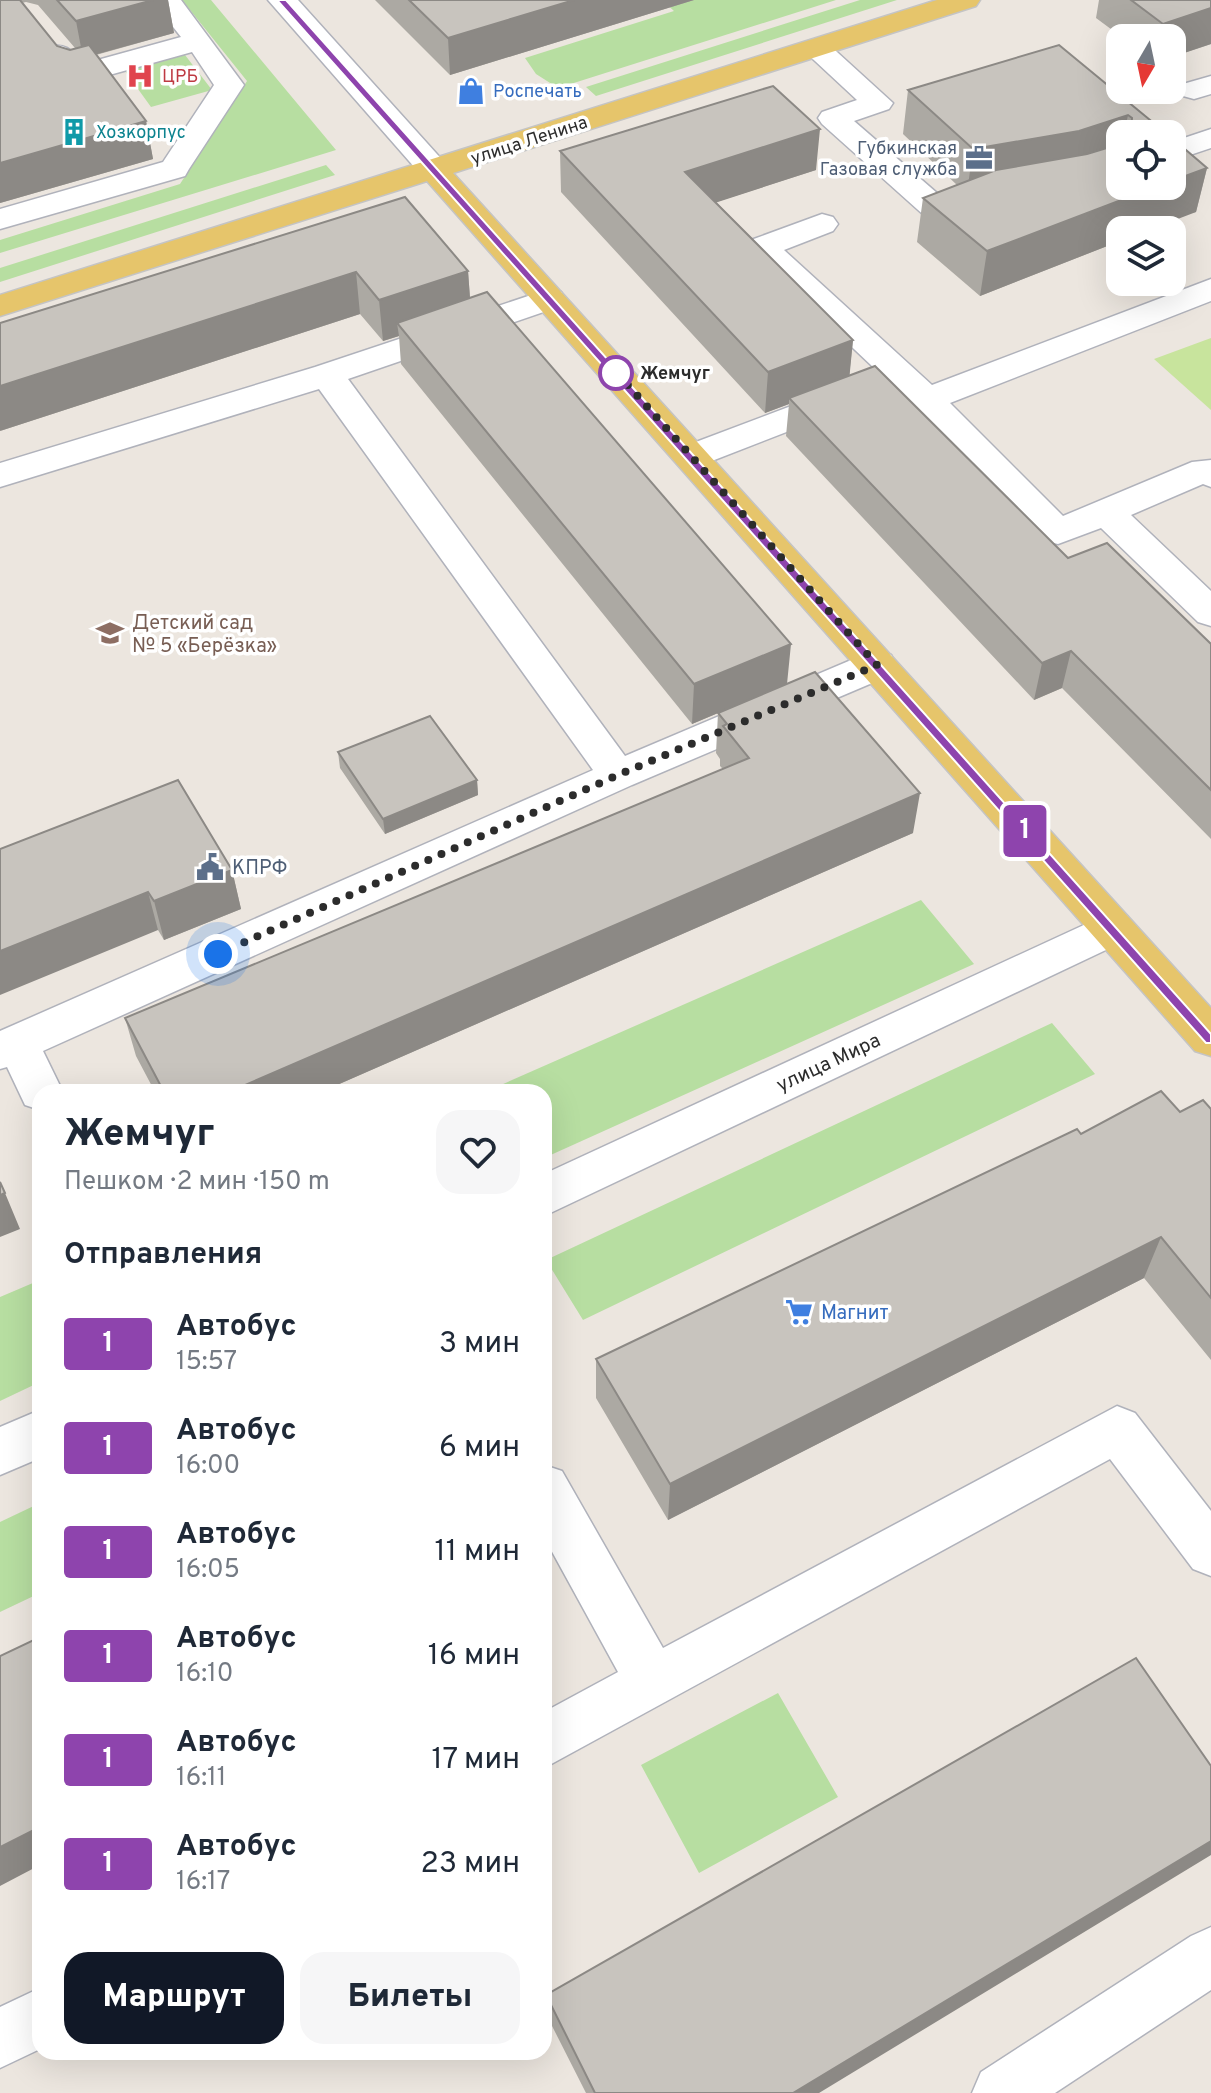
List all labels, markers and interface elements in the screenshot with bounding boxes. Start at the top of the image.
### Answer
north arrow [1106,24,1186,104]
map controls [1106,24,1186,296]
hospital icon: ЦРБ [125,61,155,91]
place label: ЦРБ [162,66,198,89]
shop icon: Роспечать [456,76,486,106]
place label: Роспечать [493,81,582,104]
street label: улица Ленина [468,112,591,171]
building icon: Хозкорпус [59,117,89,147]
button: locate [1106,120,1186,200]
place label: Хозкорпус [96,122,186,145]
place label: Губкинская Газовая служба [820,138,957,182]
office icon: Губкинская Газовая служба [964,143,994,173]
button: layers [1106,216,1186,296]
marker: Жемчуг [599,356,633,390]
place label: Жемчуг [640,363,710,386]
place label: Детский сад № 5 «Берёзка» [132,611,277,660]
school or university icon: Детский сад № 5 «Берёзка» [95,618,125,648]
line badge: 1 [999,805,1051,857]
text: 1 [1019,813,1031,849]
public building icon: КПРФ [195,852,225,882]
place label: КПРФ [232,856,287,882]
your location [198,934,238,974]
street label: улица Мира [773,1028,885,1099]
button: heart [436,1110,520,1194]
text: Жемчуг [64,1111,214,1160]
text: Пешком · 2 мин · 150 m [64,1166,330,1199]
text: Отправления [64,1237,262,1274]
supermarket icon: Магнит [784,1297,814,1327]
place label: Магнит [821,1301,889,1327]
text: Автобус [176,1309,297,1346]
text: 1 [102,1326,114,1362]
text: 3 мин [439,1326,520,1363]
text: 15:57 [176,1346,237,1379]
text: Автобус [176,1413,297,1450]
text: 1 [102,1430,114,1466]
text: 6 мин [439,1430,520,1467]
text: 16:00 [176,1450,240,1483]
text: Автобус [176,1517,297,1554]
text: 1 [102,1534,114,1570]
text: 11 мин [435,1534,520,1571]
text: 16:05 [176,1554,240,1587]
text: Автобус [176,1621,297,1658]
text: 1 [102,1638,114,1674]
text: 16 мин [428,1638,520,1675]
text: 16:10 [176,1658,233,1691]
text: Автобус [176,1725,297,1762]
text: 1 [102,1742,114,1778]
text: 17 мин [431,1742,520,1779]
text: 16:11 [176,1762,226,1795]
text: Автобус [176,1829,297,1866]
text: 1 [102,1846,114,1882]
text: 23 мин [421,1846,520,1883]
text: 16:17 [176,1866,230,1899]
button: Маршрут [64,1952,284,2044]
button: Билеты [300,1952,520,2044]

